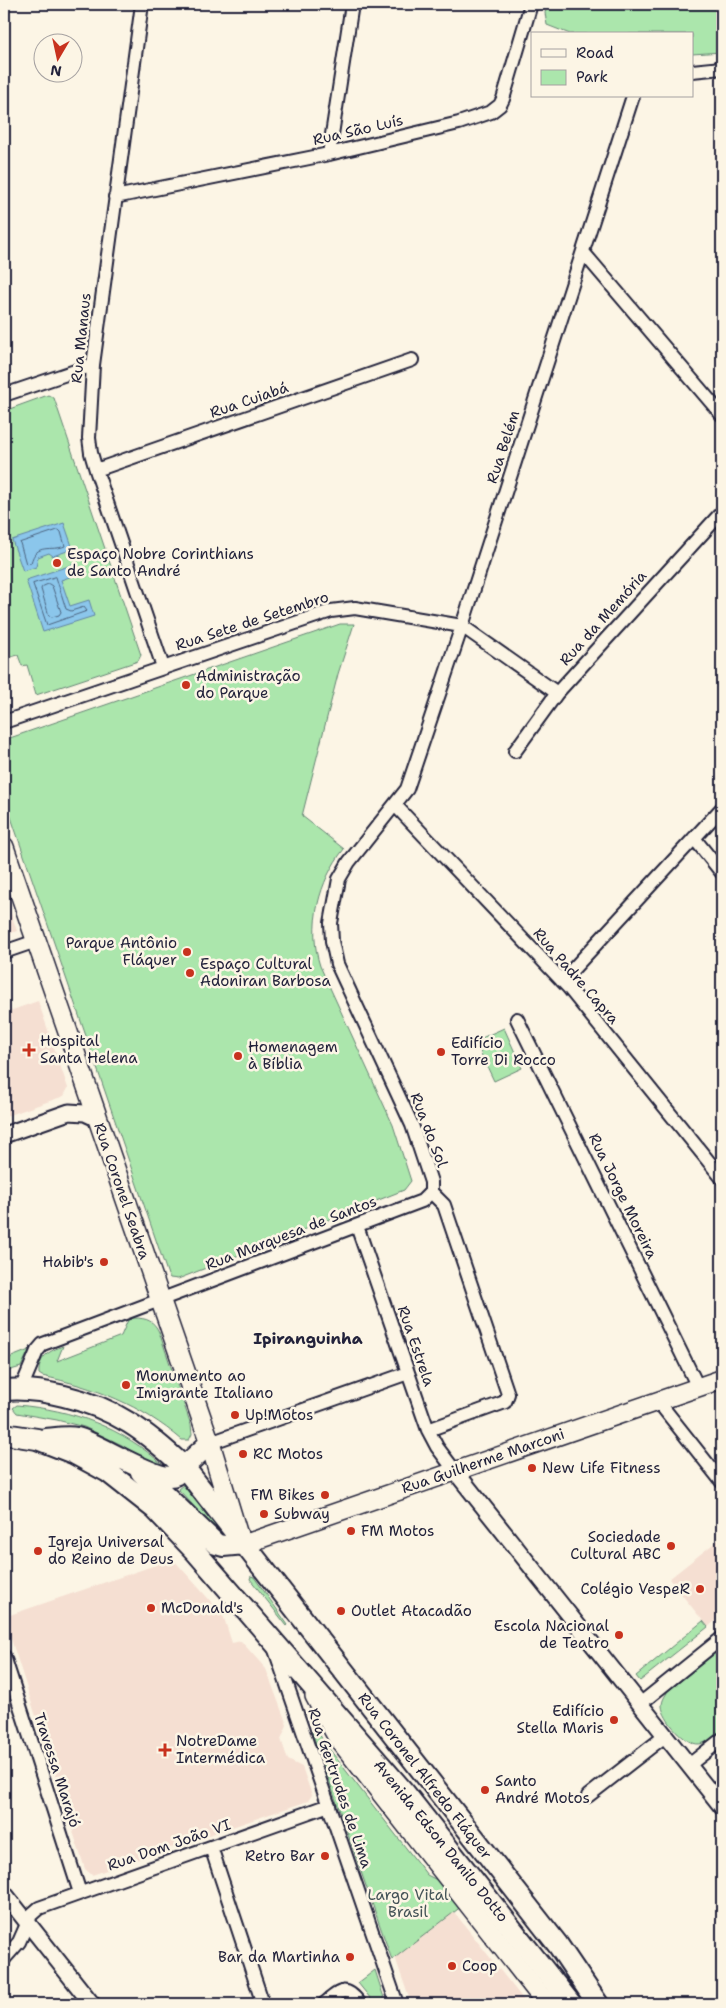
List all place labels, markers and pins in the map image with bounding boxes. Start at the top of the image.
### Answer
place label: Espaço Nobre Corinthians de Santo André [67,544,254,581]
marker: Espaço Nobre Corinthians de Santo André [51,557,63,569]
place label: Administração do Parque [196,666,301,703]
marker: Administração do Parque [180,679,192,691]
place label: Parque Antônio Fláquer [66,933,177,970]
marker: Parque Antônio Fláquer [181,946,193,958]
place label: Espaço Cultural Adoniran Barbosa [200,954,331,991]
marker: Espaço Cultural Adoniran Barbosa [184,967,196,979]
place label: Hospital Santa Helena [40,1031,138,1068]
place label: Edifício Torre Di Rocco [451,1033,556,1070]
place label: Homenagem à Bíblia [248,1037,338,1074]
marker: Hospital Santa Helena [22,1043,36,1057]
marker: Edifício Torre Di Rocco [435,1046,447,1058]
marker: Homenagem à Bíblia [232,1050,244,1062]
place label: Habib's [43,1252,94,1272]
marker: Habib's [98,1256,110,1268]
place label: Monumento ao Imigrante Italiano [136,1366,273,1403]
marker: Monumento ao Imigrante Italiano [120,1379,132,1391]
place label: Up!Motos [245,1405,313,1425]
marker: Up!Motos [229,1409,241,1421]
place label: RC Motos [253,1444,323,1464]
marker: RC Motos [237,1448,249,1460]
place label: New Life Fitness [542,1458,661,1478]
marker: New Life Fitness [526,1462,538,1474]
place label: FM Bikes [251,1485,315,1505]
marker: FM Bikes [319,1489,331,1501]
place label: Subway [274,1504,330,1524]
marker: Subway [258,1508,270,1520]
place label: FM Motos [361,1521,434,1541]
marker: FM Motos [345,1525,357,1537]
place label: Sociedade Cultural ABC [570,1527,661,1564]
place label: Igreja Universal do Reino de Deus [48,1532,174,1569]
marker: Sociedade Cultural ABC [665,1540,677,1552]
marker: Igreja Universal do Reino de Deus [32,1545,44,1557]
place label: Colégio VespeR [581,1579,690,1599]
marker: Colégio VespeR [694,1583,706,1595]
place label: McDonald's [161,1598,243,1618]
place label: Outlet Atacadão [351,1601,472,1621]
marker: McDonald's [145,1602,157,1614]
marker: Outlet Atacadão [335,1605,347,1617]
place label: Escola Nacional de Teatro [494,1616,609,1653]
marker: Escola Nacional de Teatro [613,1629,625,1641]
place label: Edifício Stella Maris [516,1701,604,1738]
marker: Edifício Stella Maris [608,1714,620,1726]
place label: NotreDame Intermédica [176,1731,266,1768]
marker: NotreDame Intermédica [158,1743,172,1757]
place label: Santo André Motos [495,1771,590,1808]
marker: Santo André Motos [479,1784,491,1796]
place label: Retro Bar [245,1846,315,1866]
marker: Retro Bar [319,1850,331,1862]
place label: Bar da Martinha [218,1947,341,1967]
marker: Bar da Martinha [344,1951,356,1963]
place label: Coop [462,1956,497,1976]
marker: Coop [446,1960,458,1972]

